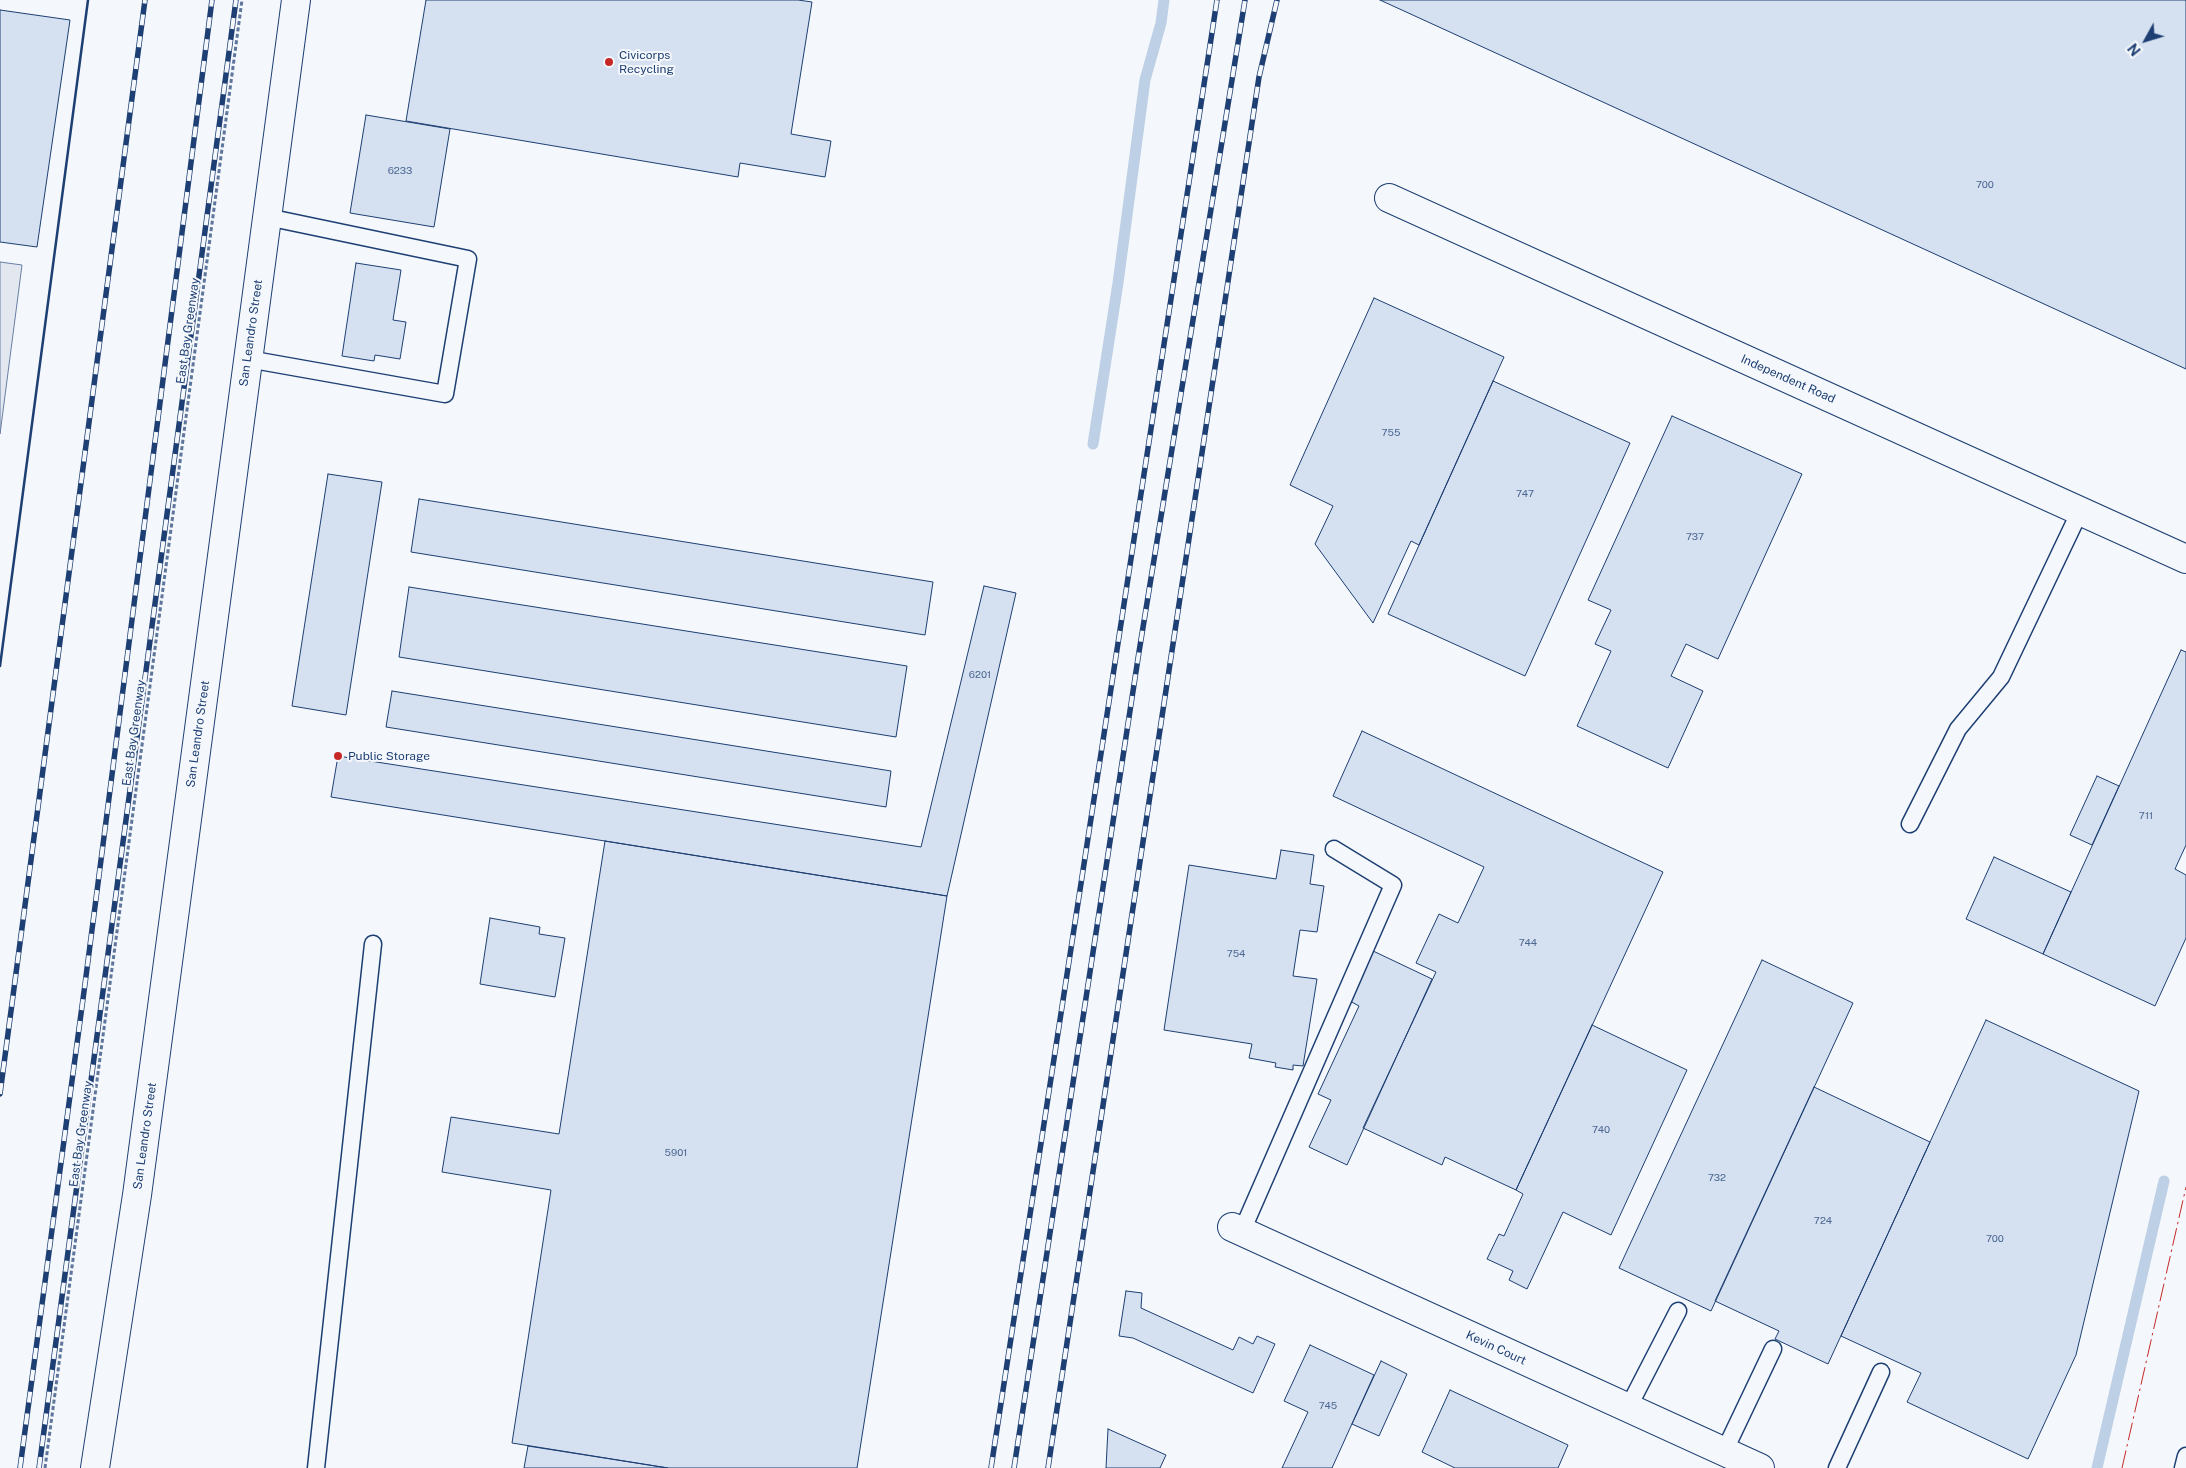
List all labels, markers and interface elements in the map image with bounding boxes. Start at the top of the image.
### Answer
north arrow [2121,15,2171,65]
text: N [2125,40,2144,59]
place label: Civicorps Recycling [619,48,674,76]
marker: Civicorps Recycling [603,56,615,68]
house number: 6233 [388,165,412,177]
house number: 700 [1976,179,1994,191]
street label: East Bay Greenway [173,277,203,385]
street label: San Leandro Street [236,279,266,387]
street label: Independent Road [1739,352,1837,406]
house number: 755 [1382,427,1400,439]
house number: 747 [1516,488,1534,500]
house number: 737 [1686,531,1704,543]
house number: 6201 [969,669,991,681]
street label: East Bay Greenway [119,679,149,787]
street label: San Leandro Street [183,680,213,788]
place label: Public Storage [348,749,430,763]
marker: Public Storage [332,750,344,762]
house number: 711 [2139,810,2153,822]
house number: 744 [1519,937,1537,949]
house number: 754 [1227,948,1245,960]
street label: East Bay Greenway [66,1080,96,1188]
street label: San Leandro Street [130,1082,160,1190]
house number: 740 [1592,1124,1610,1136]
house number: 5901 [665,1147,687,1159]
house number: 732 [1708,1172,1726,1184]
house number: 724 [1814,1215,1832,1227]
house number: 700 [1986,1233,2004,1245]
street label: Kevin Court [1464,1328,1528,1368]
house number: 745 [1319,1400,1337,1412]

